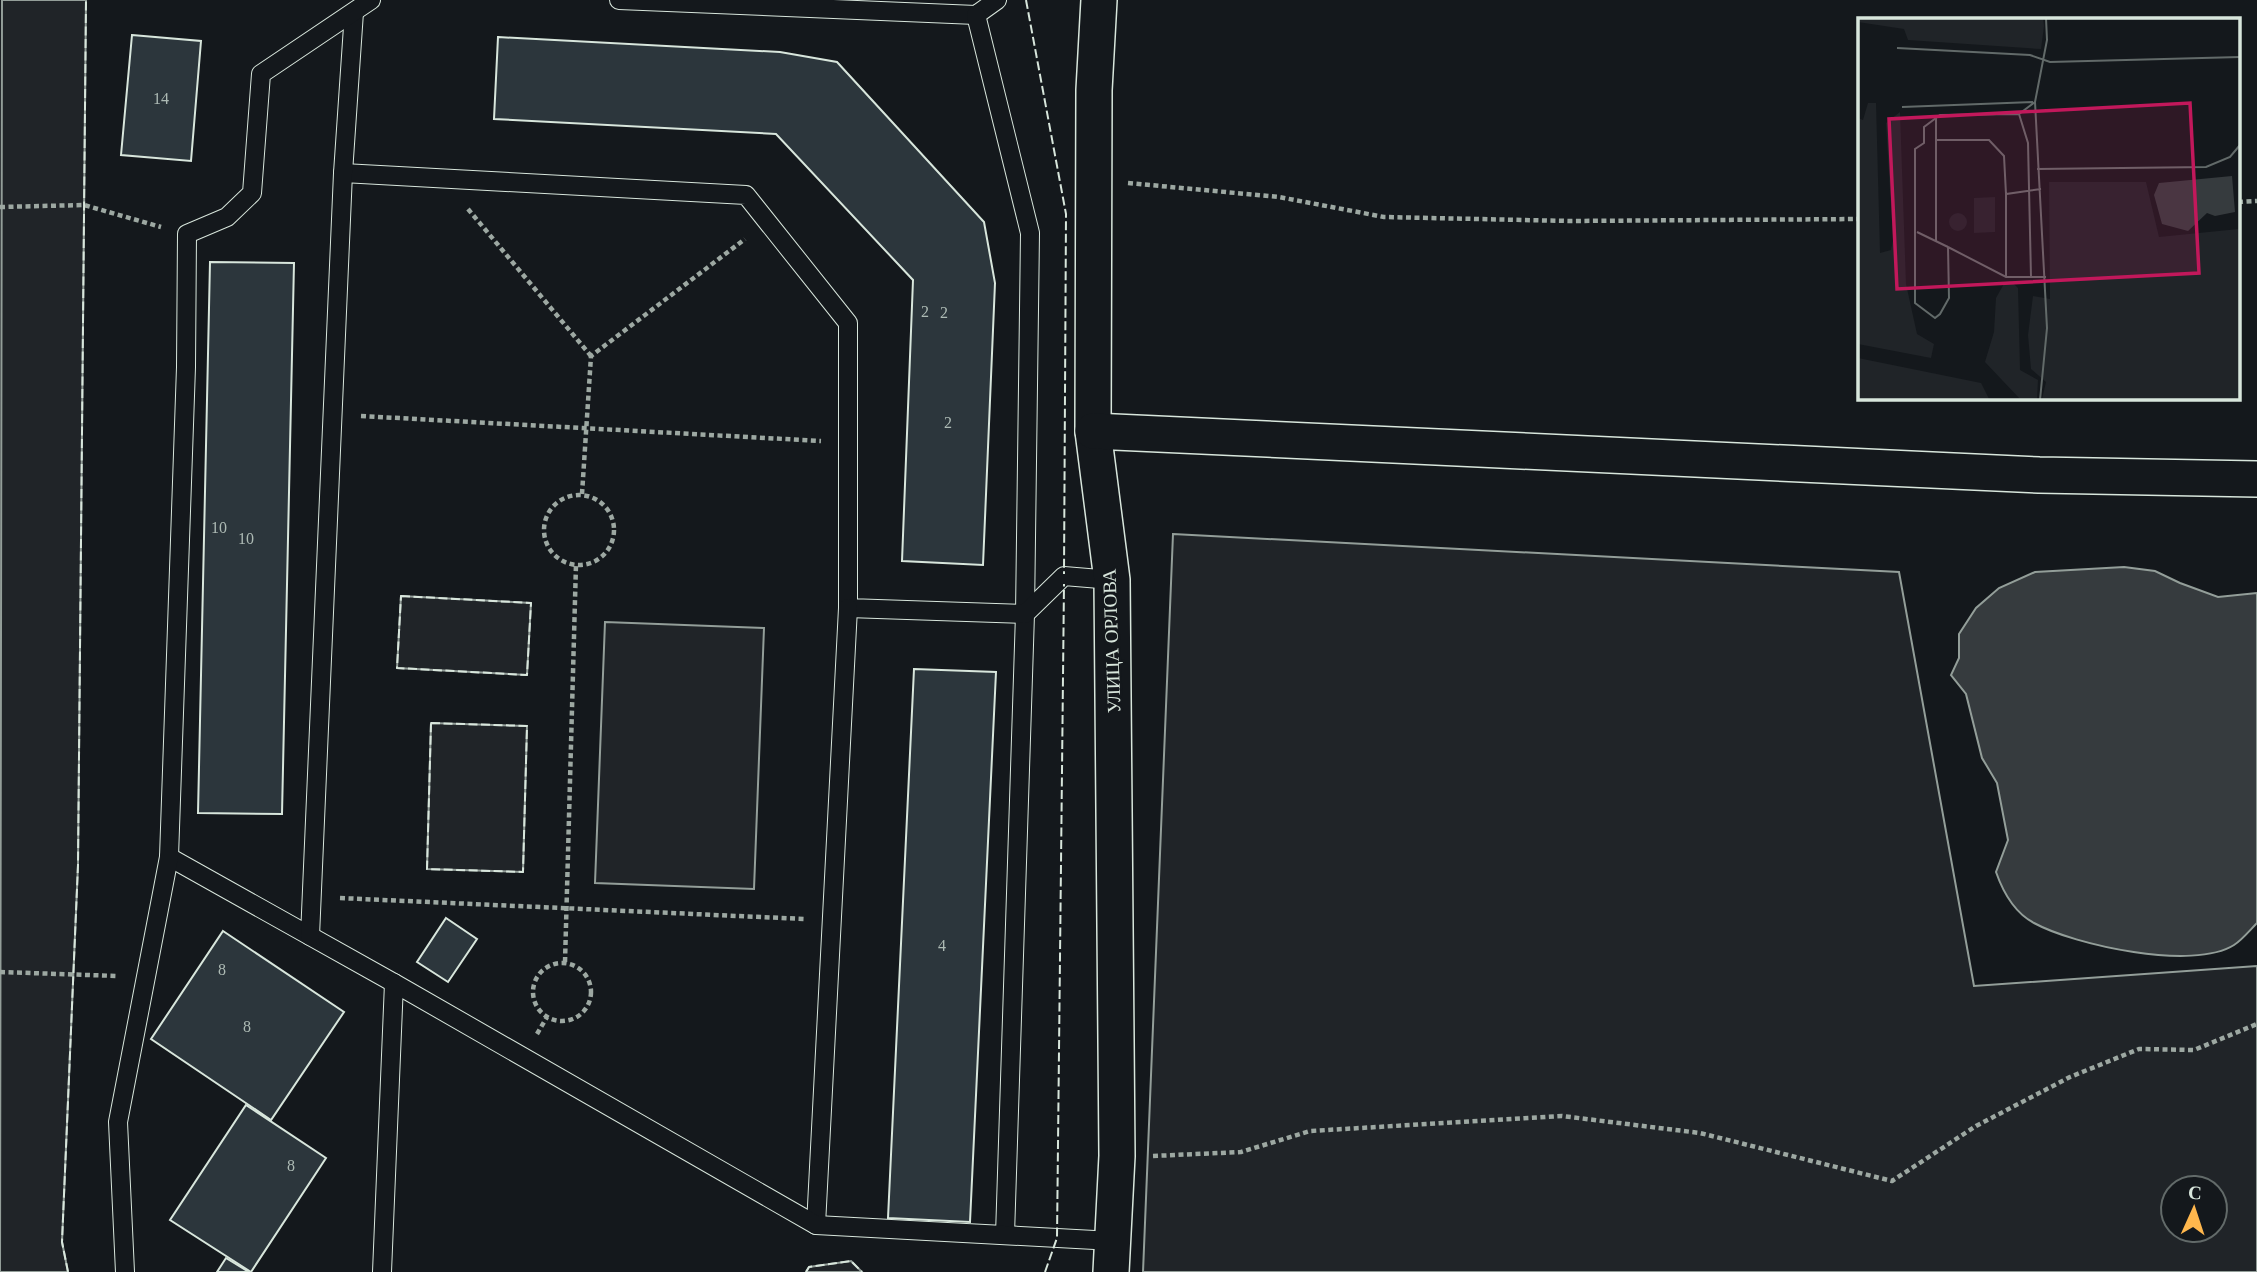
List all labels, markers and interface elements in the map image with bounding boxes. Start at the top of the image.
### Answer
inset map [1858,18,2240,399]
house number: 14 [153,90,169,107]
house number: 2 [921,303,929,320]
house number: 2 [940,304,948,321]
house number: 2 [944,414,952,431]
house number: 10 [211,519,227,536]
house number: 10 [238,530,254,547]
street label: УЛИЦА ОРЛОВА [1098,568,1125,714]
house number: 4 [938,937,946,954]
house number: 8 [218,961,226,978]
house number: 8 [243,1018,251,1035]
house number: 8 [287,1157,295,1174]
north arrow [2159,1174,2229,1244]
text: С [2187,1182,2202,1203]

